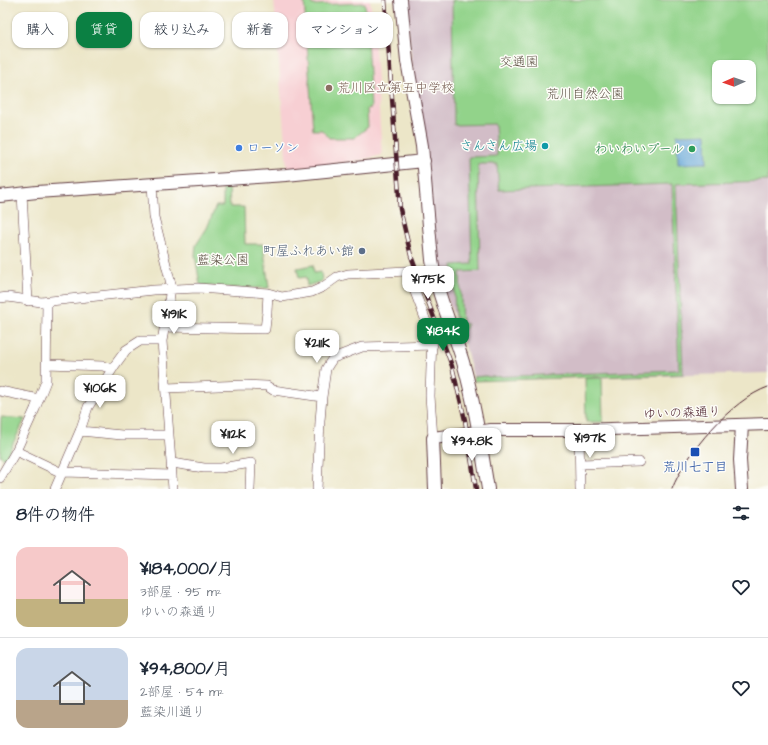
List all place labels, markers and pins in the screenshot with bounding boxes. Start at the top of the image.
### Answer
place label: 荒川区立第五中学校 [337,79,454,97]
marker: 荒川区立第五中学校 [324,83,334,93]
place label: さんさん広場 [460,137,537,155]
place label: ローソン [247,139,299,157]
place label: わいわいプール [595,140,684,158]
marker: さんさん広場 [540,141,550,151]
marker: ローソン [234,143,244,153]
marker: わいわいプール [687,144,697,154]
place label: 町屋ふれあい館 [263,242,354,260]
marker: 町屋ふれあい館 [357,246,367,256]
pin: ¥175K [400,266,456,300]
pin: ¥191K [146,301,202,335]
pin: ¥184K [415,318,471,352]
pin: ¥211K [289,330,345,364]
pin: ¥106K [72,375,128,409]
pin: ¥112K [205,421,261,455]
pin: ¥197K [562,425,618,459]
pin: ¥94.8K [439,428,505,462]
marker: 荒川七丁目 [689,446,701,458]
place label: 荒川七丁目 [662,458,728,476]

